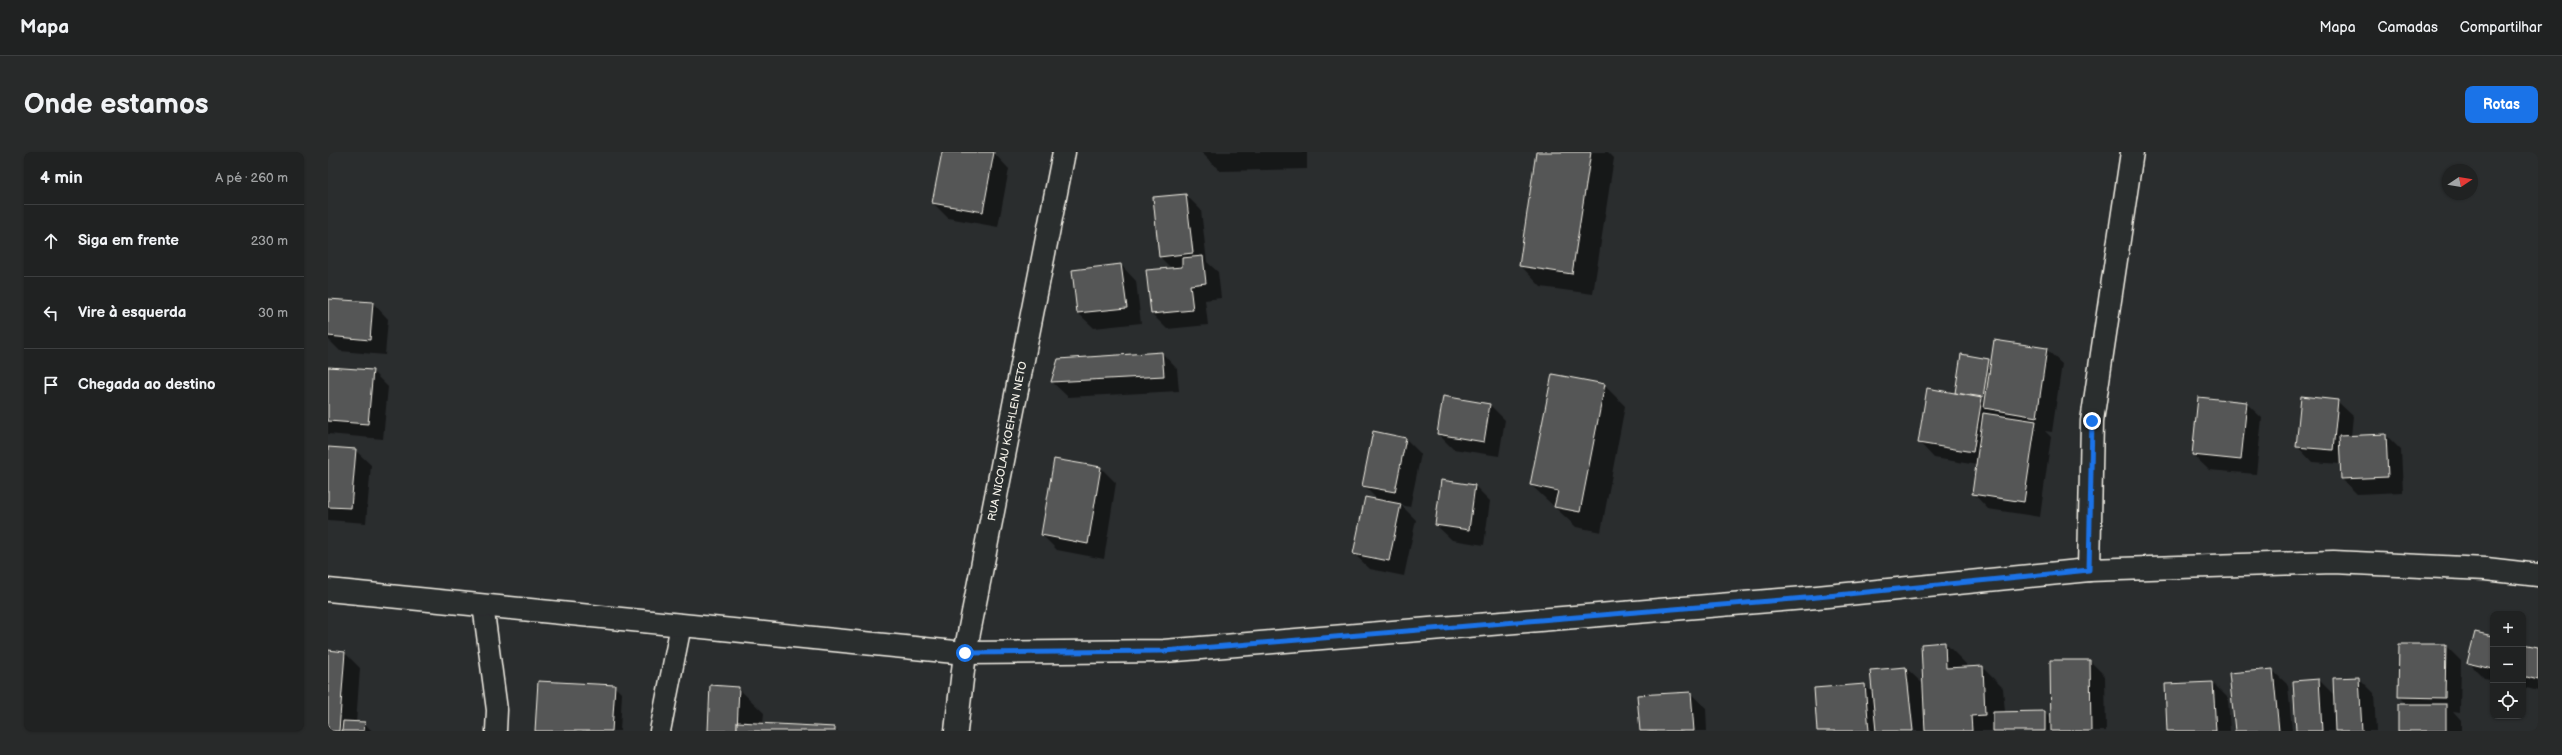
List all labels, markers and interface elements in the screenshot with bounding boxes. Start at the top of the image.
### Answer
text: Mapa [20,16,69,39]
text: Mapa [2320,19,2356,36]
text: Camadas [2378,19,2438,36]
text: Compartilhar [2460,19,2542,36]
button: Rotas [2465,86,2538,123]
text: Onde estamos [24,88,209,121]
north arrow [2442,164,2478,200]
text: 4 min [40,168,83,188]
text: A pé · 260 m [215,170,288,186]
icon: ahead [40,230,62,252]
text: Siga em frente [78,231,179,250]
text: 230 m [251,233,288,249]
icon: left [40,302,62,324]
text: Vire à esquerda [78,303,186,322]
text: 30 m [258,305,288,321]
street label: RUA NICOLAU KOEHLEN NETO [985,360,1029,522]
icon: arrive [40,374,62,396]
text: Chegada ao destino [78,375,216,394]
route end [2083,412,2101,430]
map controls [2490,611,2526,719]
button: + [2490,611,2526,647]
route start [956,644,974,662]
button: − [2490,647,2526,683]
button: locate [2490,683,2526,719]

